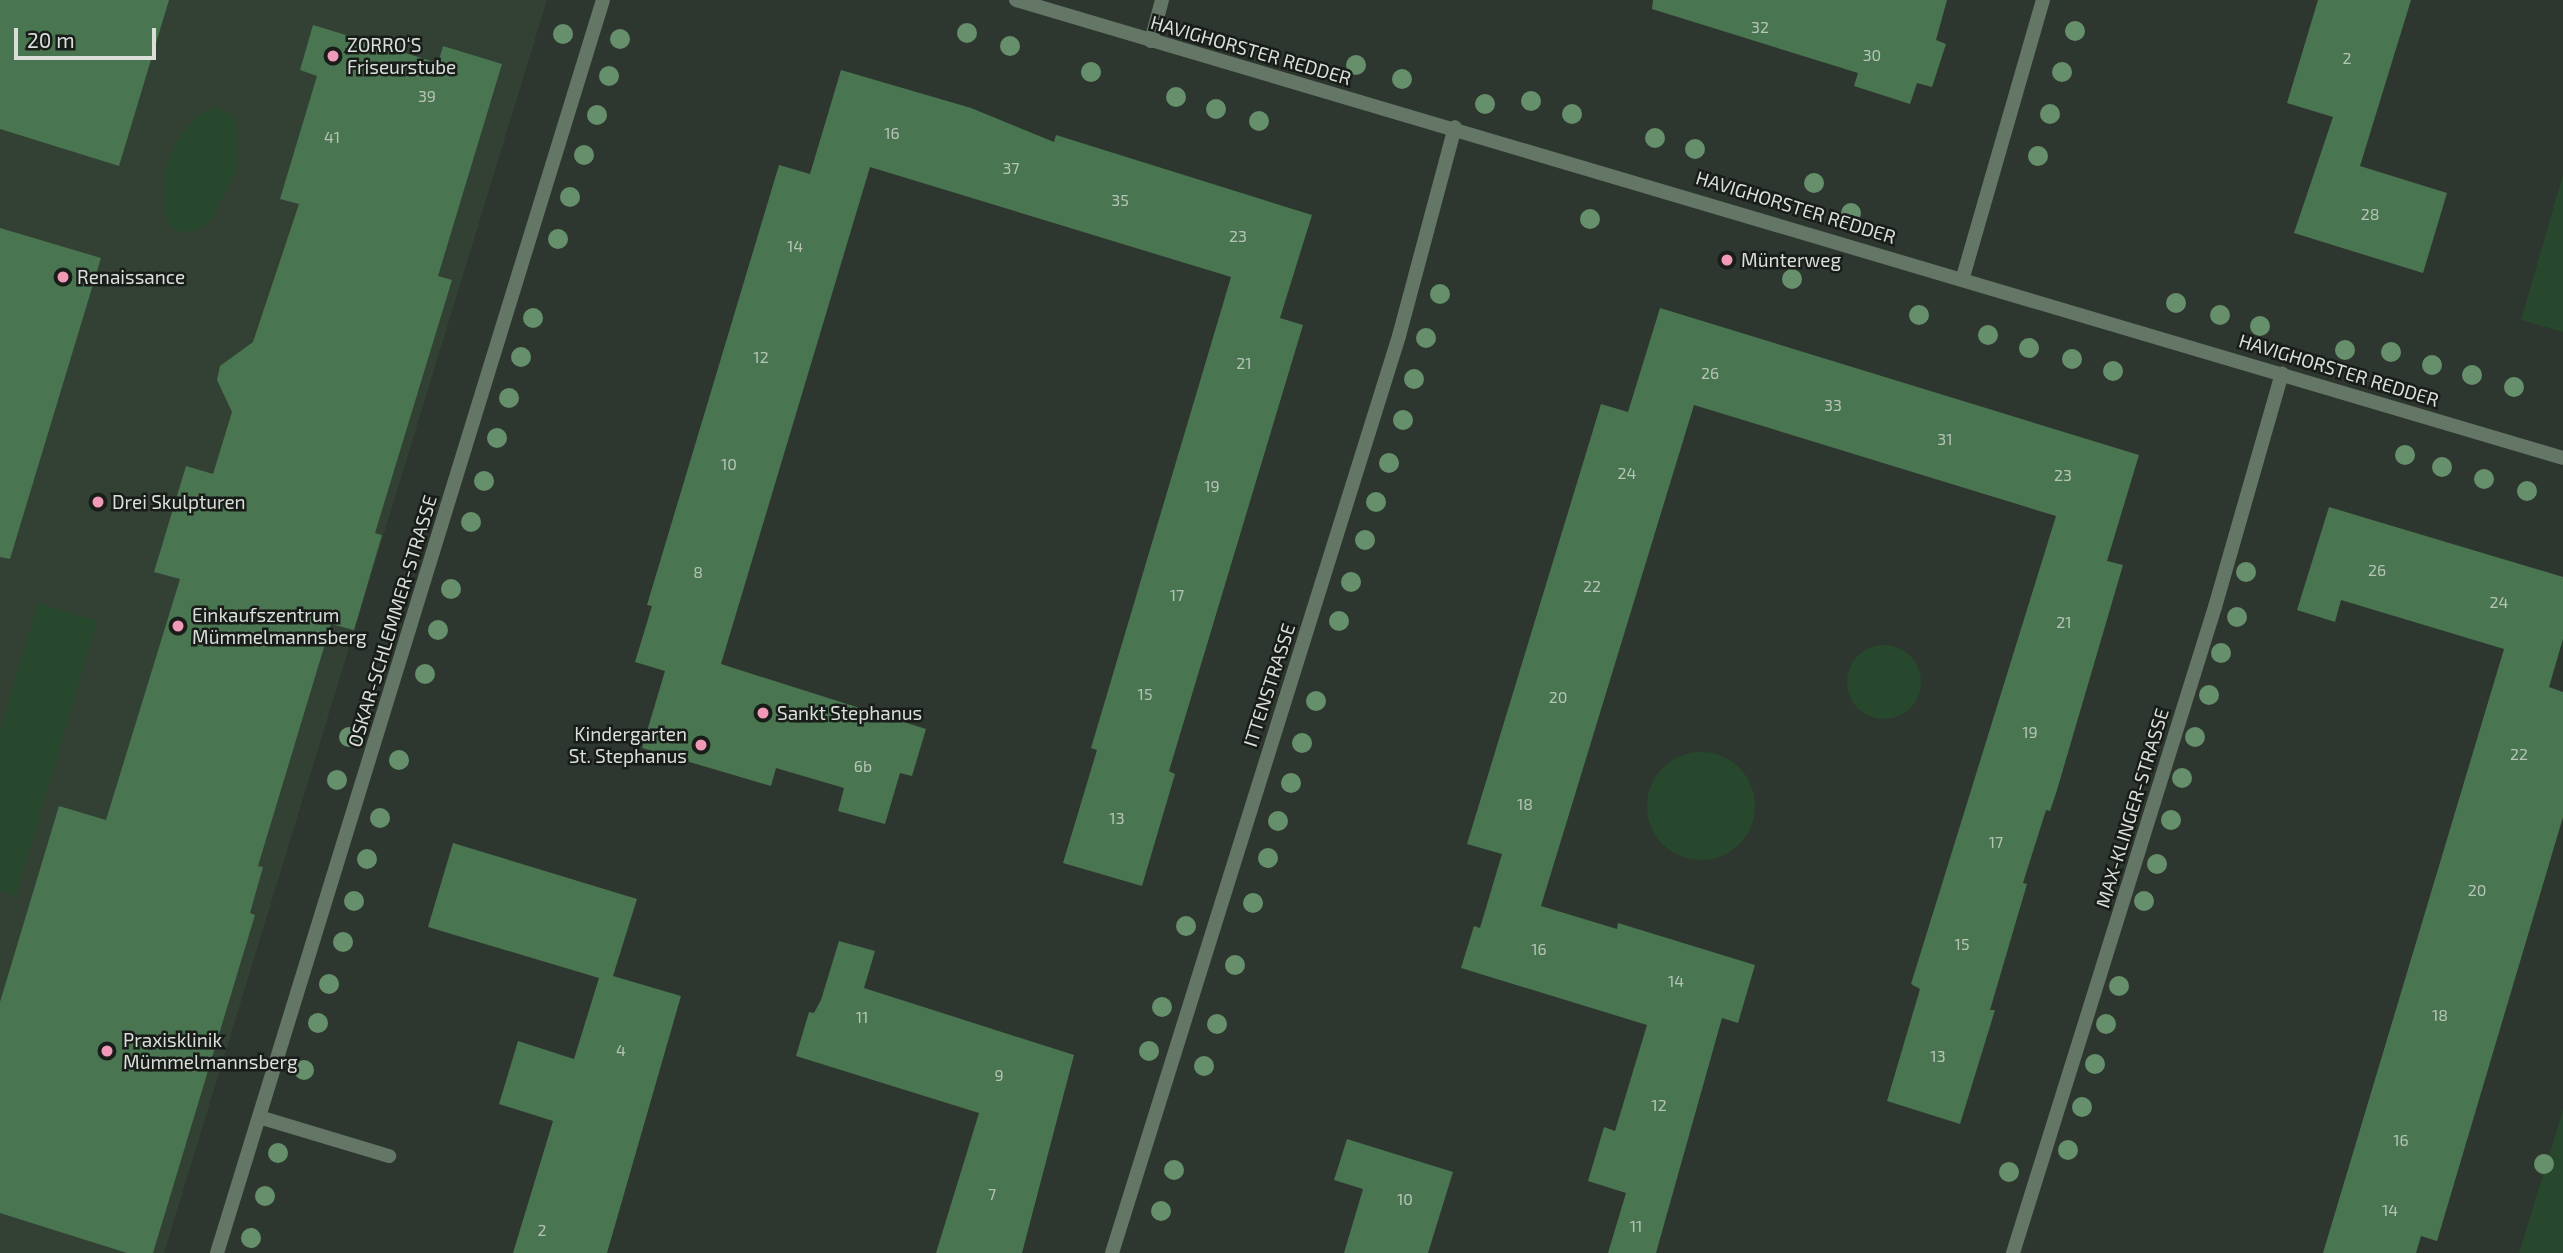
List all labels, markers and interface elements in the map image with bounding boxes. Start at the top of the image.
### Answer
street label: HAVIGHORSTER REDDER [1148,10,1354,90]
scale bar [18,14,159,58]
house number: 32 [1751,17,1769,37]
text: 20 m [27,27,75,52]
place label: ZORRO‘S Friseurstube [347,34,456,78]
house number: 30 [1863,45,1881,65]
marker: ZORRO‘S Friseurstube [325,48,341,64]
house number: 2 [2343,48,2351,68]
house number: 39 [418,86,436,106]
house number: 16 [884,123,900,143]
house number: 41 [324,127,340,147]
house number: 37 [1002,158,1020,178]
street label: HAVIGHORSTER REDDER [1693,166,1899,248]
house number: 35 [1111,190,1129,210]
house number: 28 [2361,204,2379,224]
house number: 23 [1229,226,1247,246]
house number: 14 [787,236,803,256]
place label: Münterweg [1741,249,1841,271]
marker: Münterweg [1719,252,1735,268]
place label: Renaissance [77,266,185,288]
marker: Renaissance [55,269,71,285]
street label: HAVIGHORSTER REDDER [2236,329,2442,411]
house number: 12 [753,347,769,367]
house number: 21 [1236,353,1252,373]
house number: 26 [1701,363,1719,383]
house number: 33 [1824,395,1842,415]
house number: 31 [1937,429,1953,449]
house number: 10 [721,454,737,474]
house number: 24 [1618,463,1636,483]
house number: 23 [2054,465,2072,485]
house number: 19 [1204,476,1220,496]
place label: Drei Skulpturen [112,491,246,513]
street label: OSKAR-SCHLEMMER-STRASSE [343,492,441,750]
marker: Drei Skulpturen [90,494,106,510]
house number: 26 [2368,560,2386,580]
house number: 8 [693,562,703,582]
house number: 22 [1583,576,1601,596]
house number: 17 [1170,585,1184,605]
house number: 24 [2490,592,2508,612]
place label: Einkaufszentrum Mümmelmannsberg [192,604,367,648]
house number: 21 [2056,612,2072,632]
marker: Einkaufszentrum Mümmelmannsberg [170,618,186,634]
street label: ITTENSTRASSE [1238,620,1300,750]
house number: 15 [1138,684,1152,704]
house number: 20 [1549,687,1567,707]
place label: Sankt Stephanus [777,702,922,724]
marker: Sankt Stephanus [755,705,771,721]
street label: MAX-KLINGER-STRASSE [2091,705,2173,911]
house number: 19 [2022,722,2038,742]
place label: Kindergarten St. Stephanus [569,723,687,767]
marker: Kindergarten St. Stephanus [693,737,709,753]
house number: 22 [2510,744,2528,764]
house number: 6b [854,756,872,776]
house number: 18 [1517,794,1533,814]
house number: 13 [1109,808,1125,828]
house number: 17 [1989,832,2003,852]
house number: 20 [2468,880,2486,900]
house number: 15 [1955,934,1969,954]
house number: 16 [1531,939,1547,959]
house number: 14 [1668,971,1684,991]
house number: 18 [2432,1005,2448,1025]
house number: 11 [856,1007,868,1027]
place label: Praxisklinik Mümmelmannsberg [123,1029,298,1073]
house number: 4 [616,1040,626,1060]
marker: Praxisklinik Mümmelmannsberg [97,1041,117,1061]
house number: 13 [1930,1046,1946,1066]
house number: 9 [994,1065,1004,1085]
house number: 12 [1651,1095,1667,1115]
house number: 16 [2393,1130,2409,1150]
house number: 7 [988,1184,996,1204]
house number: 10 [1397,1189,1413,1209]
house number: 14 [2382,1200,2398,1220]
house number: 11 [1630,1216,1642,1236]
house number: 2 [538,1220,546,1240]

